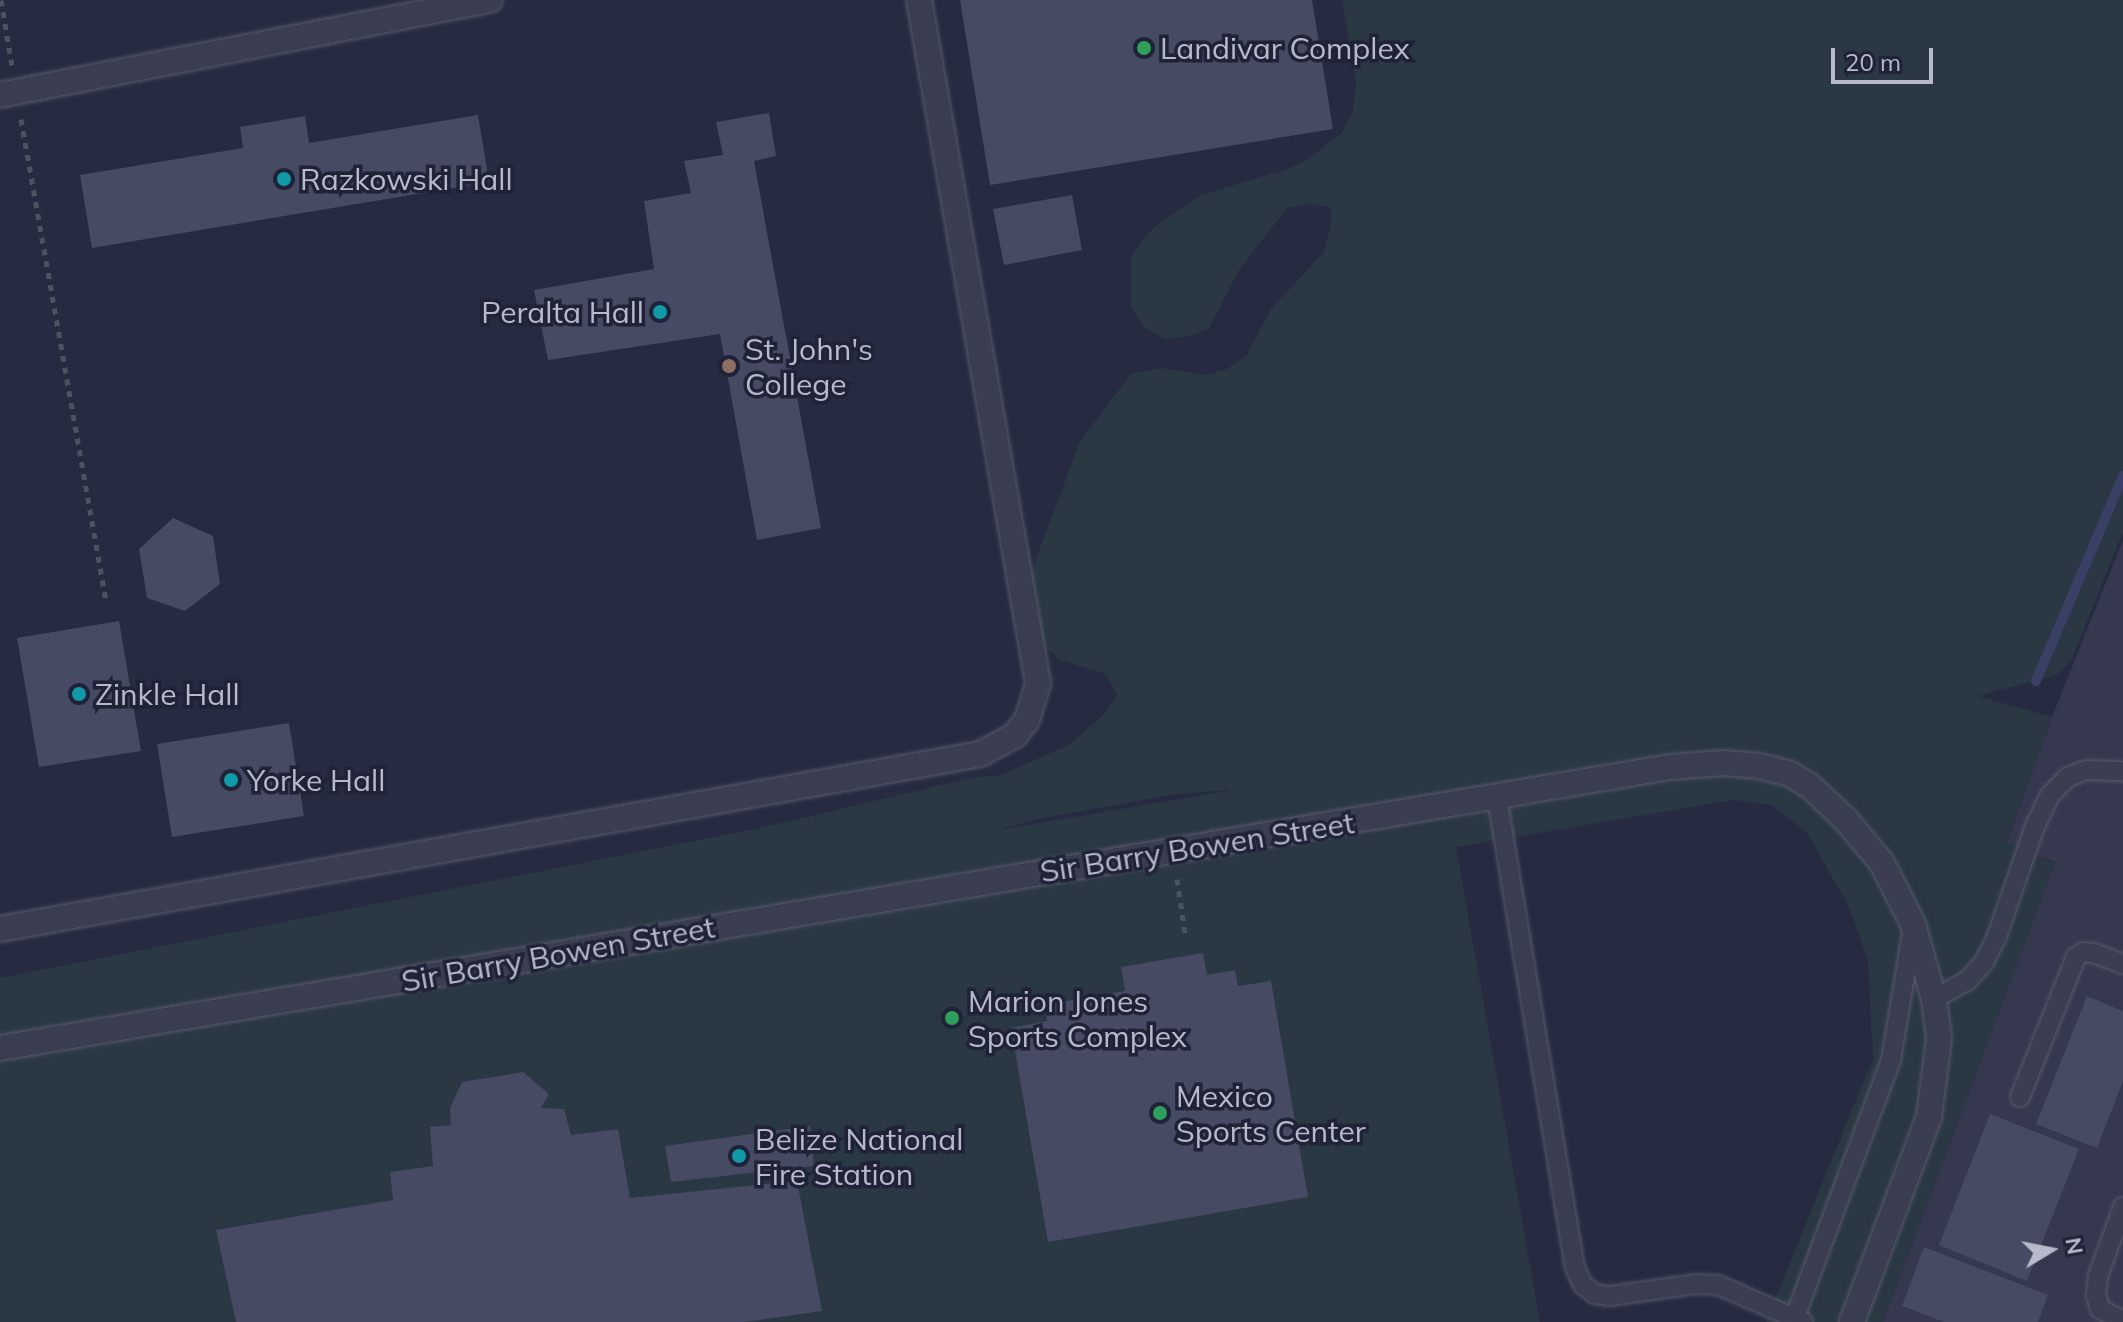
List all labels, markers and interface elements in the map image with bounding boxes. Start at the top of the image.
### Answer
place label: Landivar Complex [1160,30,1410,66]
scale bar [1835,32,1937,82]
marker: Landivar Complex [1135,39,1153,57]
text: 20 m [1845,47,1901,77]
place label: Razkowski Hall [300,161,513,197]
marker: Razkowski Hall [275,170,293,188]
place label: Peralta Hall [481,294,644,330]
marker: Peralta Hall [651,303,669,321]
place label: St. John's College [745,331,873,402]
marker: St. John's College [720,357,738,375]
place label: Zinkle Hall [95,676,240,712]
marker: Zinkle Hall [70,685,88,703]
place label: Yorke Hall [247,762,385,798]
marker: Yorke Hall [222,771,240,789]
street label: Sir Barry Bowen Street [1038,804,1356,890]
street label: Sir Barry Bowen Street [399,909,717,999]
place label: Marion Jones Sports Complex [968,983,1187,1054]
marker: Marion Jones Sports Complex [943,1009,961,1027]
place label: Mexico Sports Center [1176,1078,1366,1148]
marker: Mexico Sports Center [1151,1104,1169,1122]
place label: Belize National Fire Station [755,1121,963,1192]
marker: Belize National Fire Station [730,1147,748,1165]
north arrow [2011,1210,2091,1290]
text: N [2059,1235,2090,1256]

